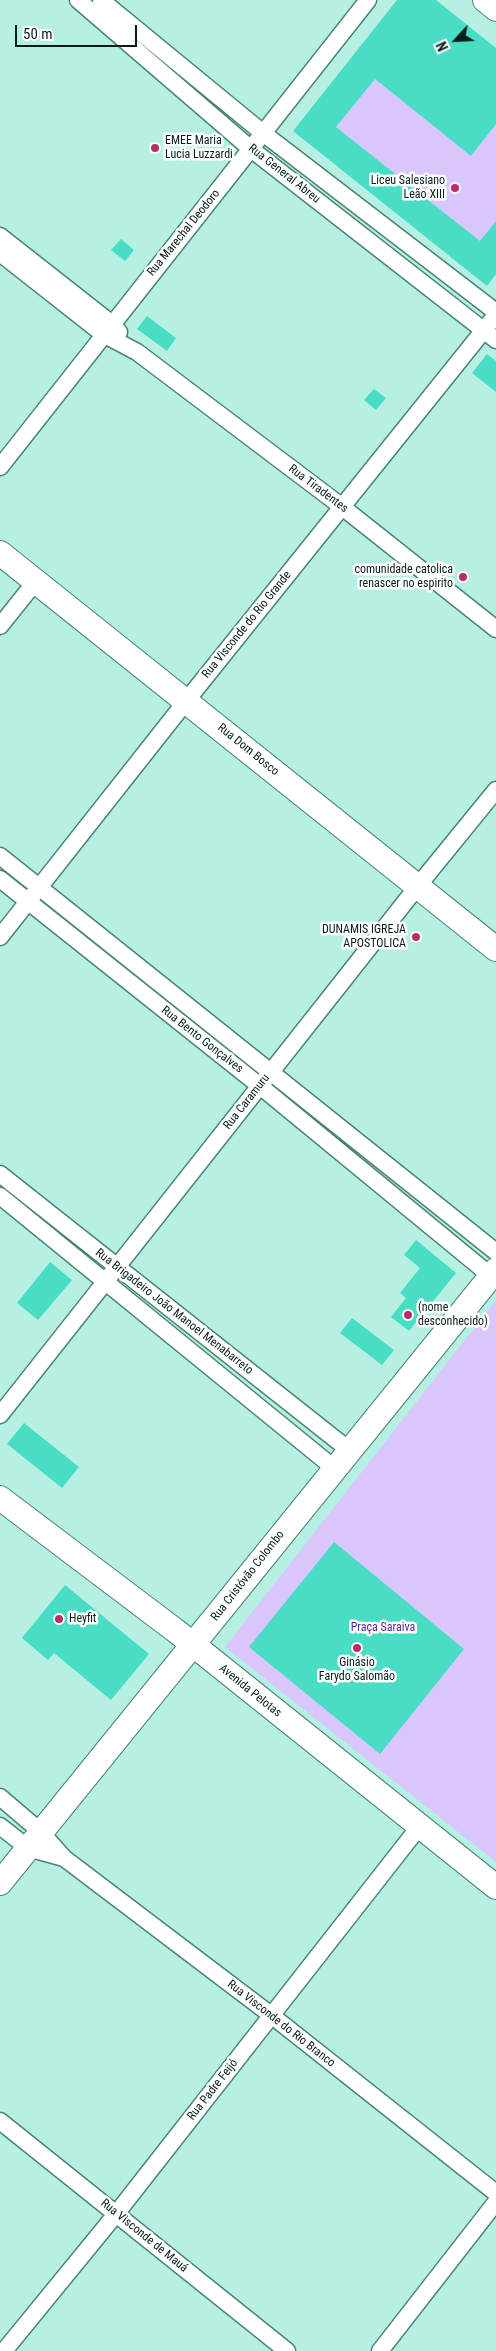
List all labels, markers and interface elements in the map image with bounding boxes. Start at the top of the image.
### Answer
scale bar [18,15,140,47]
north arrow [431,15,481,65]
text: 50 m [23,25,53,43]
text: N [433,39,451,54]
place label: EMEE Maria Lucia Luzzardi [165,134,233,162]
street label: Rua General Abreu [245,141,323,207]
marker: EMEE Maria Lucia Luzzardi [149,142,161,154]
place label: Liceu Salesiano Leão XIII [371,174,445,202]
marker: Liceu Salesiano Leão XIII [449,182,461,194]
street label: Rua Marechal Deodoro [145,187,223,279]
street label: Rua Tiradentes [285,462,351,516]
place label: comunidade catolica renascer no espirito [354,563,453,591]
street label: Rua Visconde do Rio Grande [199,569,295,681]
marker: comunidade catolica renascer no espirito [457,571,469,583]
street label: Rua Dom Bosco [214,721,282,779]
place label: DUNAMIS IGREJA APOSTOLICA [322,923,406,951]
marker: DUNAMIS IGREJA APOSTOLICA [410,931,422,943]
street label: Rua Bento Gonçalves [158,1004,246,1076]
street label: Rua Caramuru [221,1071,273,1133]
street label: Rua Brigadeiro João Manoel Menabarreto [92,1246,256,1378]
place label: (nome desconhecido) [418,1301,488,1329]
marker: (nome desconhecido) [402,1309,414,1321]
street label: Rua Cristóvão Colombo [208,1528,288,1624]
place label: Heyfit [69,1612,96,1626]
marker: Heyfit [53,1613,65,1625]
park label: Praça Saraiva [351,1621,415,1635]
marker: Ginásio Farydo Salomão [351,1642,363,1654]
place label: Ginásio Farydo Salomão [319,1656,395,1684]
street label: Avenida Pelotas [216,1661,284,1721]
street label: Rua Visconde do Rio Branco [224,1977,338,2071]
street label: Rua Padre Feijó [185,2057,241,2123]
street label: Rua Visconde de Mauá [97,2196,191,2276]

